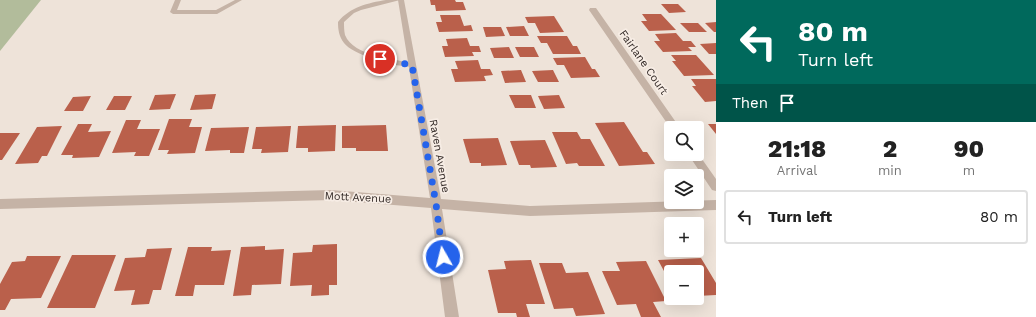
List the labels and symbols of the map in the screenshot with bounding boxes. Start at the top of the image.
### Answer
street label: Fairlane Court [616,27,671,97]
pin [363,42,397,76]
street label: Raven Avenue [427,118,452,194]
street label: Mott Avenue [324,189,392,206]
position arrow [422,236,464,278]

